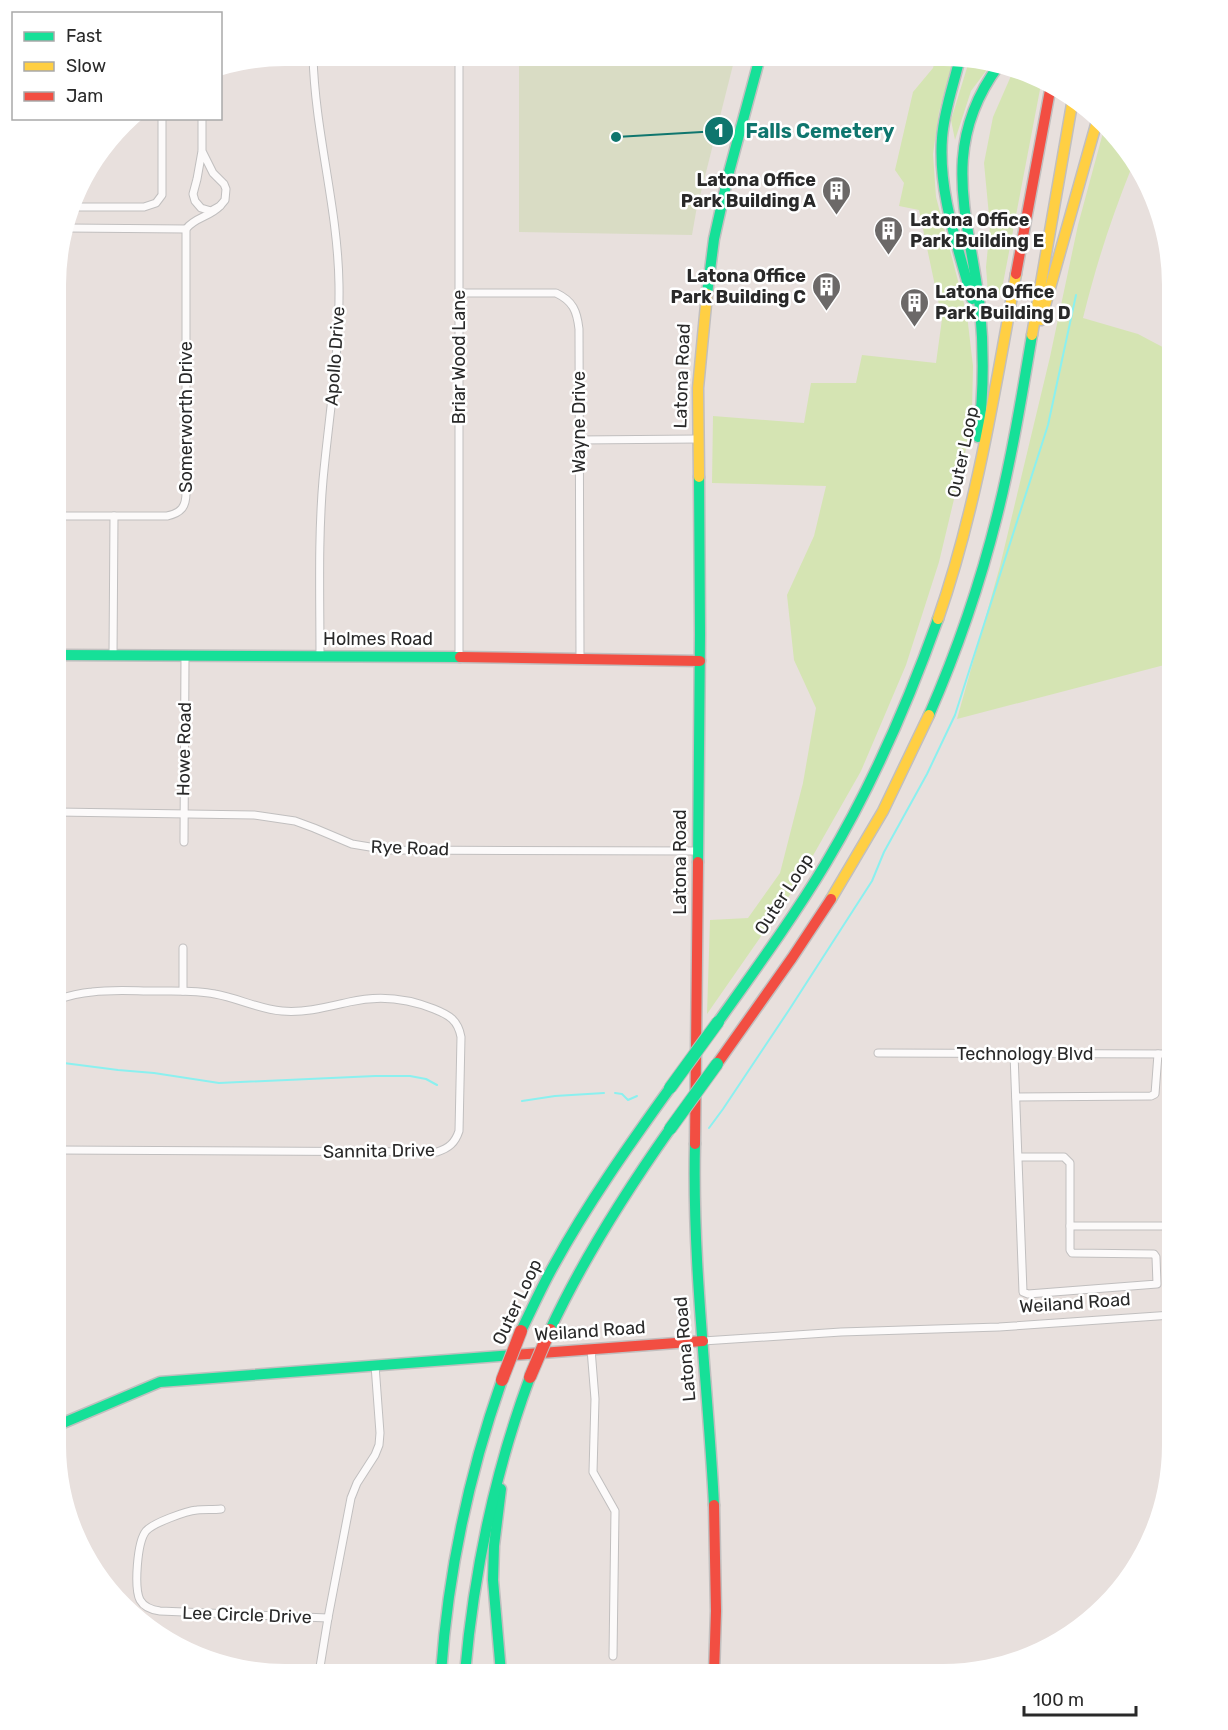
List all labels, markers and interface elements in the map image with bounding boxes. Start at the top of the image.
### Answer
legend [12,12,222,120]
text: Fast [66,25,102,47]
text: Slow [66,55,106,77]
text: Jam [66,85,103,107]
callout: Falls Cemetery [704,112,907,150]
text: Falls Cemetery [746,119,894,143]
text: 1 [715,120,723,142]
place label: Latona Office Park Building A [681,169,816,212]
building icon: Latona Office Park Building A [821,174,853,216]
place label: Latona Office Park Building E [910,209,1044,252]
building icon: Latona Office Park Building E [873,214,905,256]
place label: Latona Office Park Building C [670,265,806,308]
building icon: Latona Office Park Building C [811,270,843,312]
place label: Latona Office Park Building D [935,281,1071,324]
building icon: Latona Office Park Building D [898,286,930,328]
street label: Briar Wood Lane [448,290,470,424]
street label: Apollo Drive [321,305,349,407]
street label: Latona Road [669,323,695,429]
street label: Somerworth Drive [175,341,197,493]
street label: Wayne Drive [568,371,590,473]
street label: Outer Loop [943,405,983,499]
street label: Holmes Road [323,628,433,650]
street label: Howe Road [172,702,196,796]
street label: Latona Road [669,809,691,915]
street label: Rye Road [370,836,450,860]
street label: Outer Loop [750,849,818,939]
street label: Technology Blvd [957,1043,1094,1065]
street label: Sannita Drive [323,1139,435,1163]
street label: Outer Loop [488,1256,546,1348]
street label: Weiland Road [1019,1288,1131,1318]
street label: Latona Road [669,1296,701,1402]
street label: Weiland Road [534,1316,646,1346]
street label: Lee Circle Drive [182,1602,312,1628]
scale bar [1024,1679,1136,1717]
text: 100 m [1033,1689,1084,1711]

